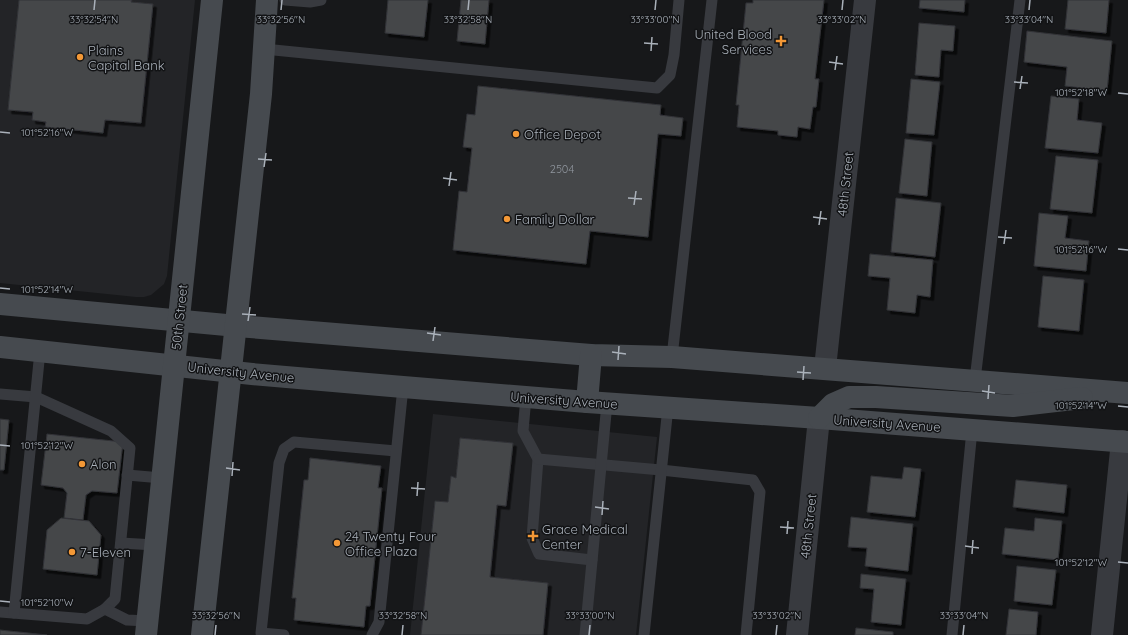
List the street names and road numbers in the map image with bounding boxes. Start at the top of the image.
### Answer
street label: 48th Street [834,151,856,217]
street label: 50th Street [168,283,190,351]
street label: University Avenue [187,358,295,386]
street label: University Avenue [510,388,618,412]
street label: University Avenue [833,411,941,435]
street label: 48th Street [797,493,819,559]

